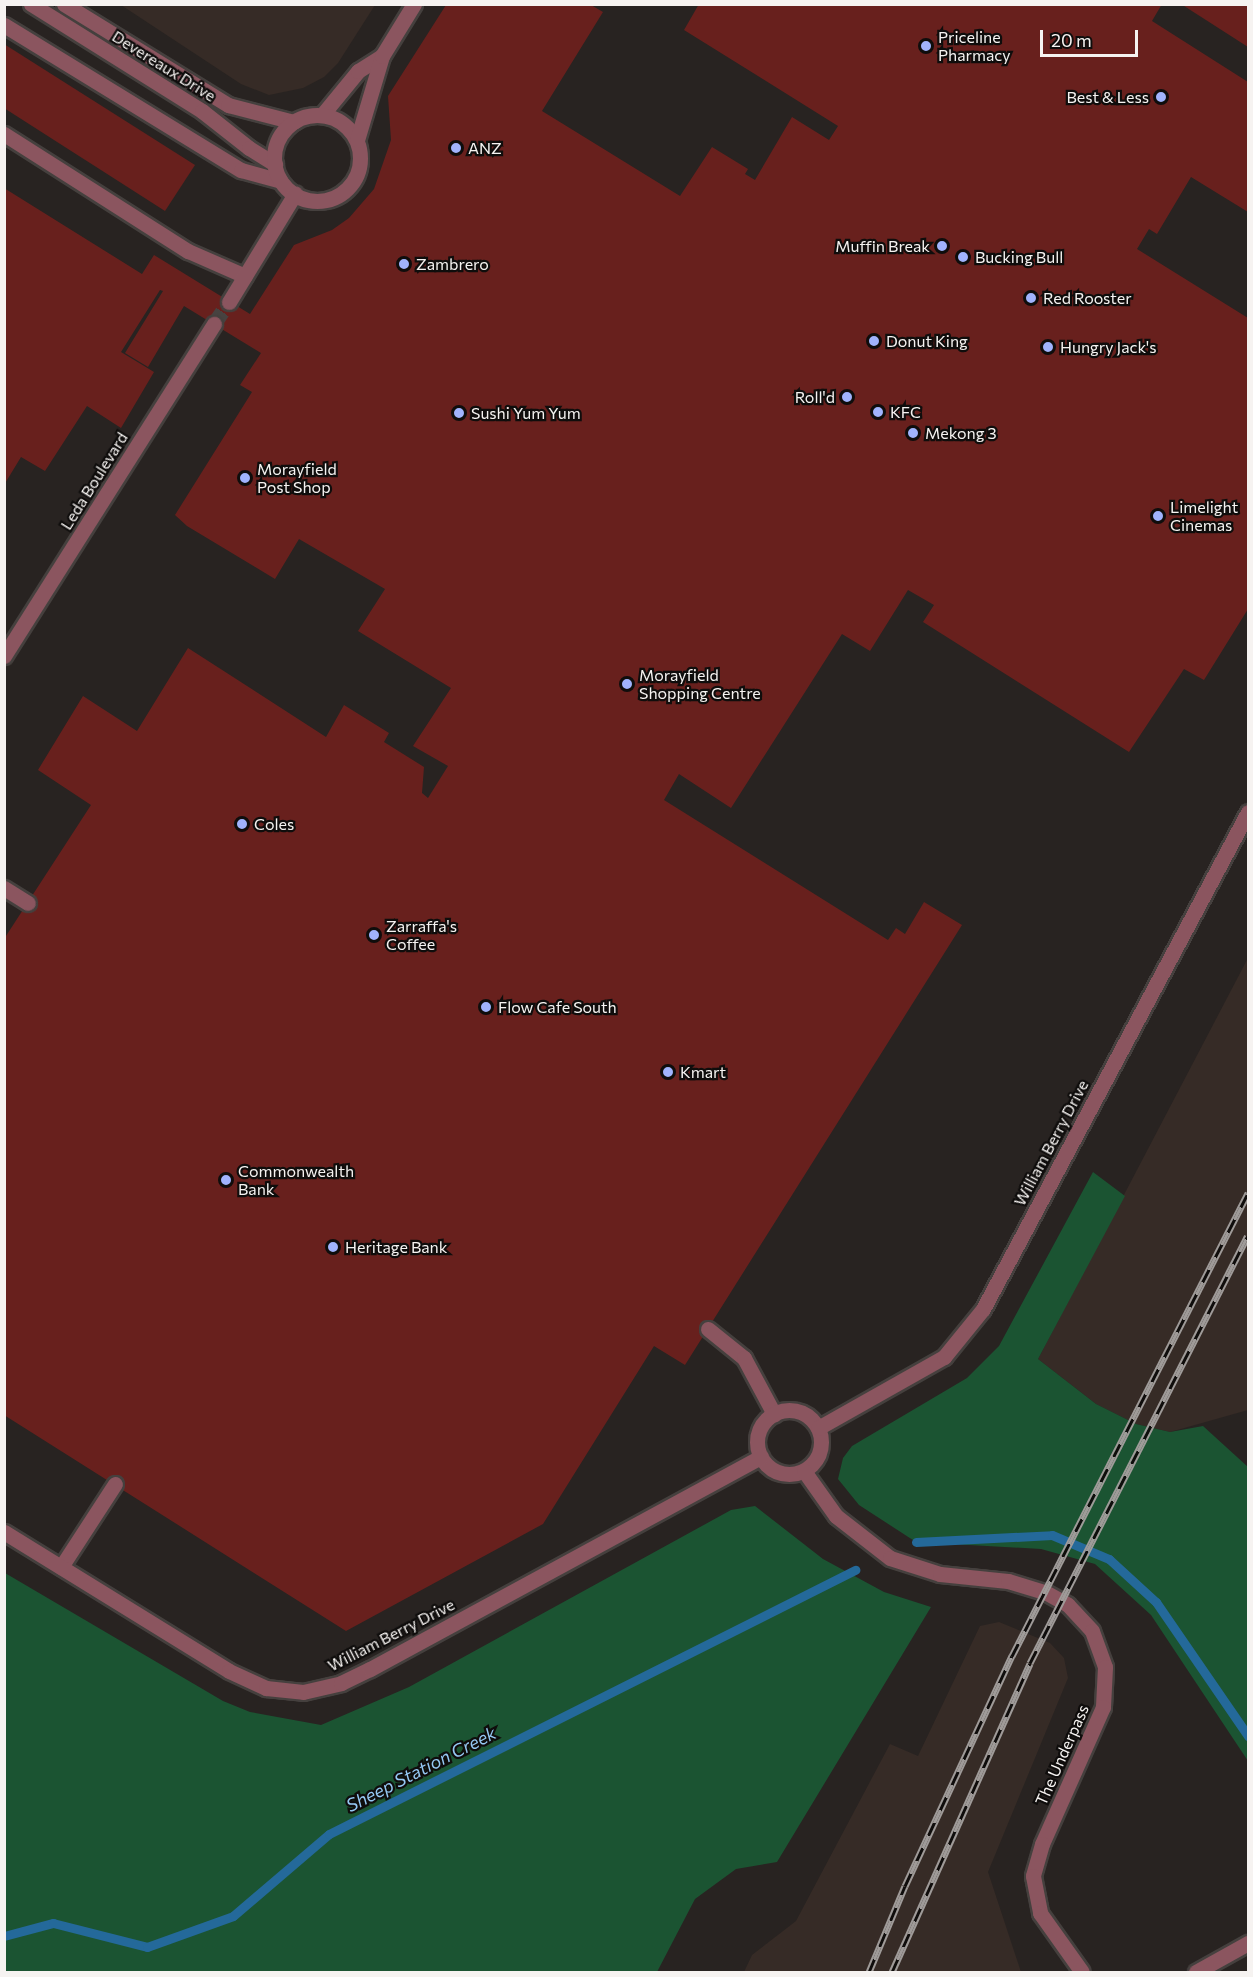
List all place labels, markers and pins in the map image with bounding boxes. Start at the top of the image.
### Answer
place label: Priceline Pharmacy [938,27,1010,65]
marker: Priceline Pharmacy [919,39,933,53]
place label: Best & Less [1066,87,1149,107]
marker: Best & Less [1154,90,1168,104]
place label: ANZ [468,138,502,158]
marker: ANZ [449,141,463,155]
place label: Muffin Break [835,236,930,256]
marker: Muffin Break [935,239,949,253]
place label: Bucking Bull [975,247,1063,267]
marker: Bucking Bull [956,250,970,264]
place label: Zambrero [416,254,489,274]
marker: Zambrero [397,257,411,271]
place label: Red Rooster [1043,288,1132,308]
marker: Red Rooster [1024,291,1038,305]
place label: Donut King [886,331,968,351]
marker: Donut King [867,334,881,348]
place label: Hungry Jack's [1060,337,1157,357]
marker: Hungry Jack's [1041,340,1055,354]
place label: Roll'd [795,387,835,407]
marker: Roll'd [840,390,854,404]
place label: KFC [890,402,921,422]
place label: Sushi Yum Yum [471,403,581,423]
marker: KFC [871,405,885,419]
marker: Sushi Yum Yum [452,406,466,420]
place label: Mekong 3 [925,423,997,443]
marker: Mekong 3 [906,426,920,440]
place label: Morayfield Post Shop [257,459,337,497]
marker: Morayfield Post Shop [238,471,252,485]
place label: Limelight Cinemas [1170,497,1238,535]
marker: Limelight Cinemas [1151,509,1165,523]
place label: Morayfield Shopping Centre [639,665,761,703]
marker: Morayfield Shopping Centre [620,677,634,691]
place label: Coles [254,814,294,834]
marker: Coles [235,817,249,831]
place label: Zarraffa's Coffee [386,916,457,954]
marker: Zarraffa's Coffee [367,928,381,942]
place label: Flow Cafe South [498,997,617,1017]
marker: Flow Cafe South [479,1000,493,1014]
place label: Kmart [680,1062,726,1082]
marker: Kmart [661,1065,675,1079]
place label: Commonwealth Bank [238,1161,354,1199]
marker: Commonwealth Bank [219,1173,233,1187]
place label: Heritage Bank [345,1237,447,1257]
marker: Heritage Bank [326,1240,340,1254]

